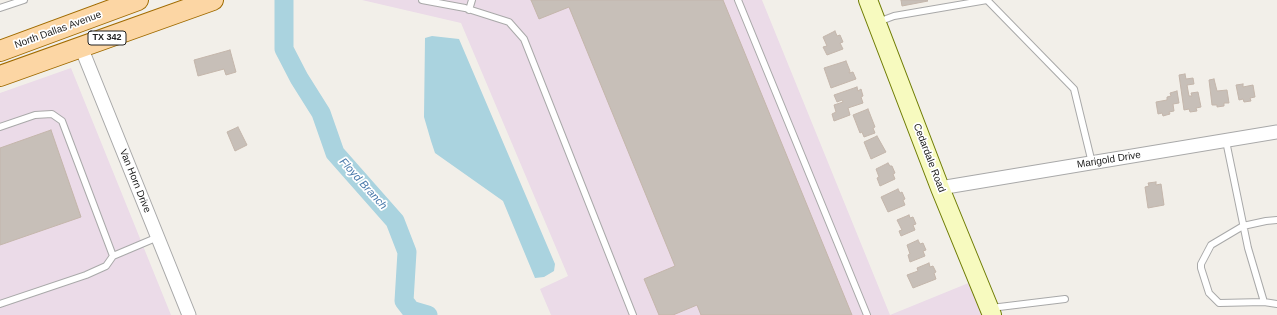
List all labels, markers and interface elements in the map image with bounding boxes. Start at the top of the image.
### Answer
street label: North Dallas Avenue [13,9,103,51]
road number: TX 342 [88,31,126,45]
street label: Cedardale Road [910,122,948,194]
street label: Van Horn Drive [117,147,153,215]
street label: Marigold Drive [1076,149,1142,171]
water label: Floyd Branch [336,156,390,212]

